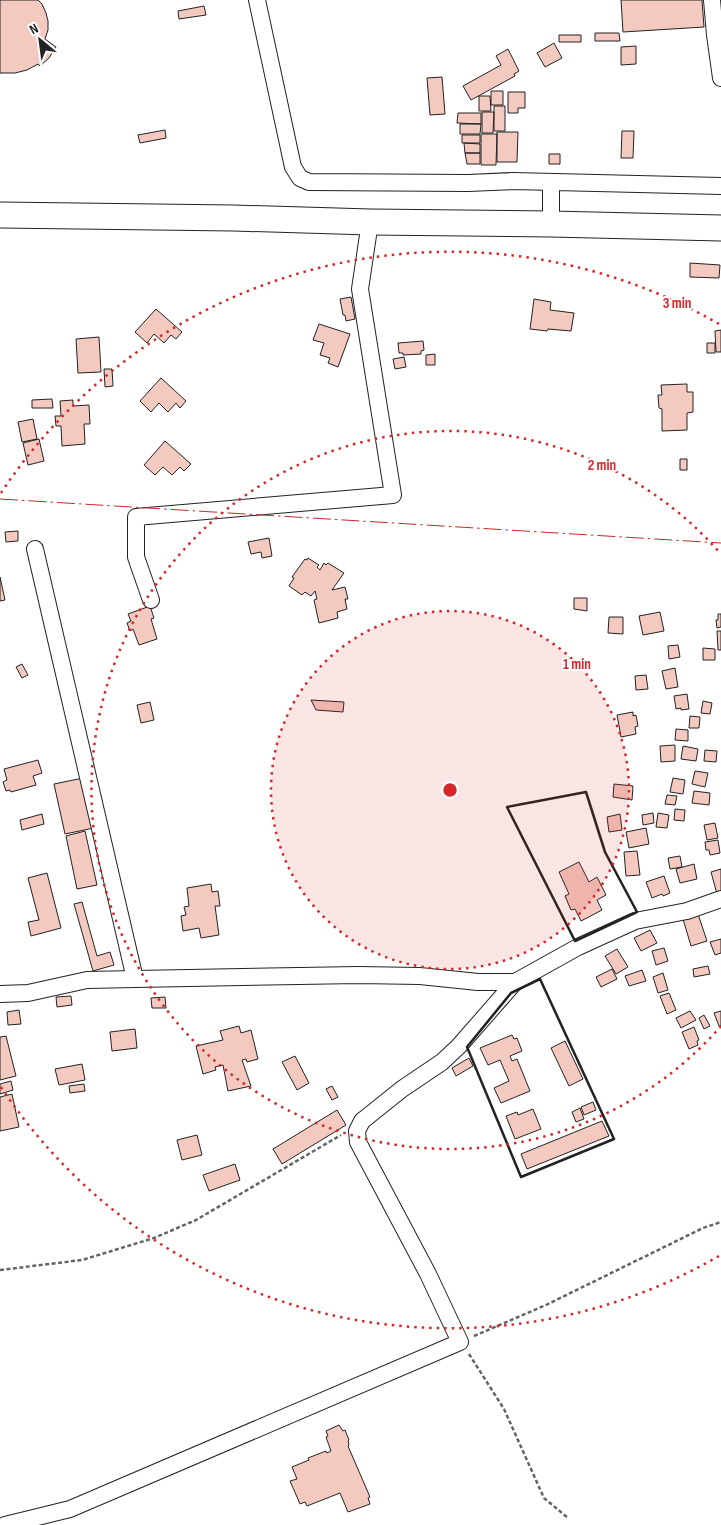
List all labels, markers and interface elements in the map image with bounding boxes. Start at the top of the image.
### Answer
north arrow [15,15,65,65]
text: N [27,20,41,38]
text: 3 min [663,294,691,313]
text: 2 min [588,456,616,475]
text: 1 min [563,655,591,674]
centre of rings [441,781,459,799]

